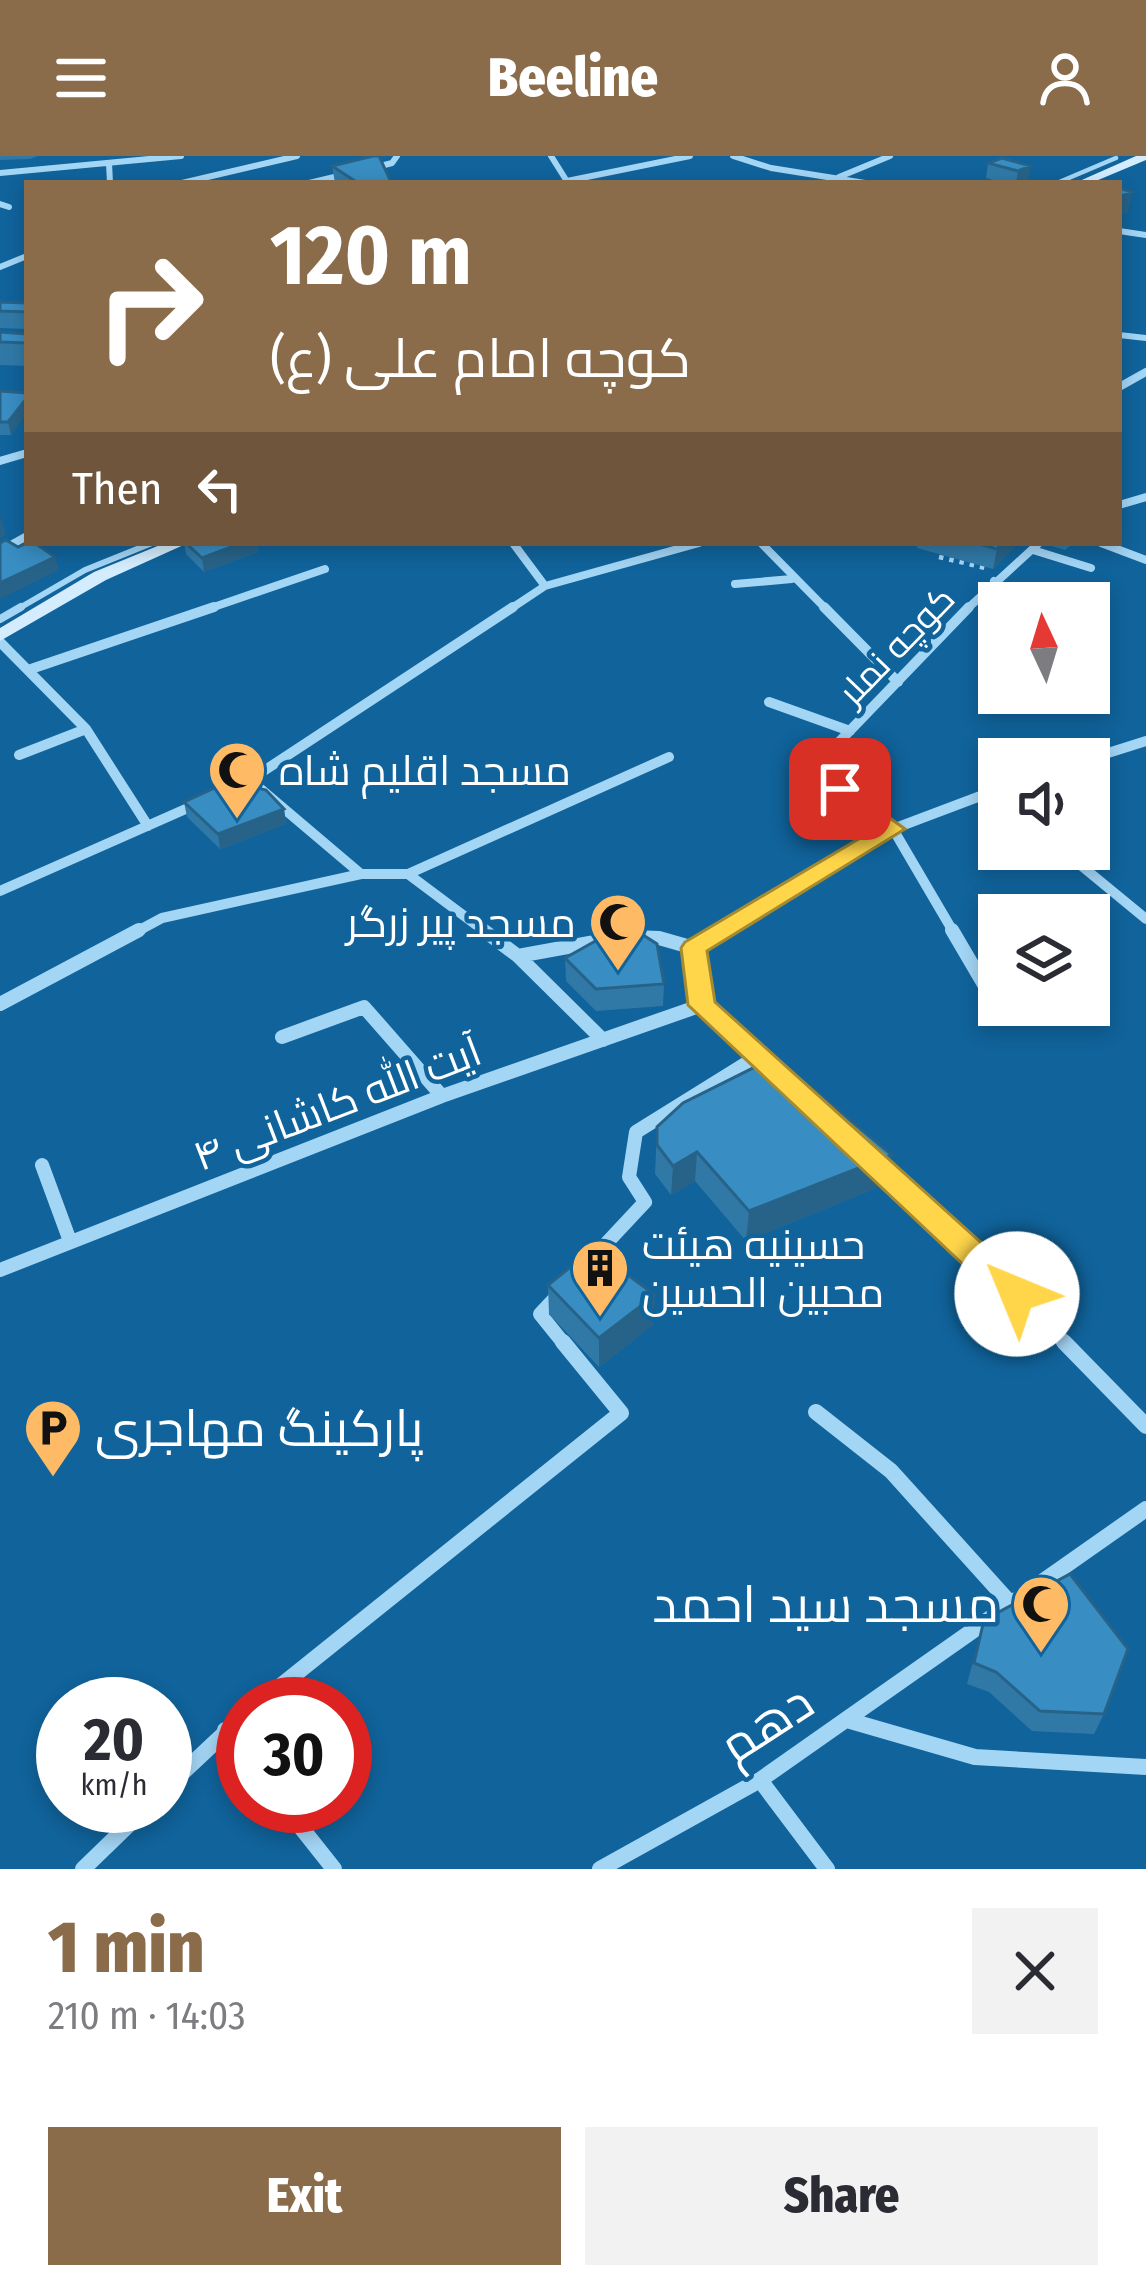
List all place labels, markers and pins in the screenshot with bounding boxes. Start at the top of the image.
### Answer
pin [789,738,891,840]
mosque icon: مسجد اقلیم شاه [206,739,268,821]
place label: مسجد اقلیم شاه [279,746,571,799]
mosque icon: مسجد پیر زرگر [587,891,649,973]
place label: مسجد پیر زرگر [344,898,576,950]
place label: حسینیه هیئت محبین الحسین [642,1220,884,1318]
building icon: حسینیه هیئت محبین الحسین [569,1237,631,1319]
parking icon: پارکینگ مهاجری [22,1397,84,1479]
place label: پارکینگ مهاجری [95,1398,423,1462]
mosque icon: مسجد سید احمد [1010,1573,1072,1655]
place label: مسجد سید احمد [652,1574,999,1636]

